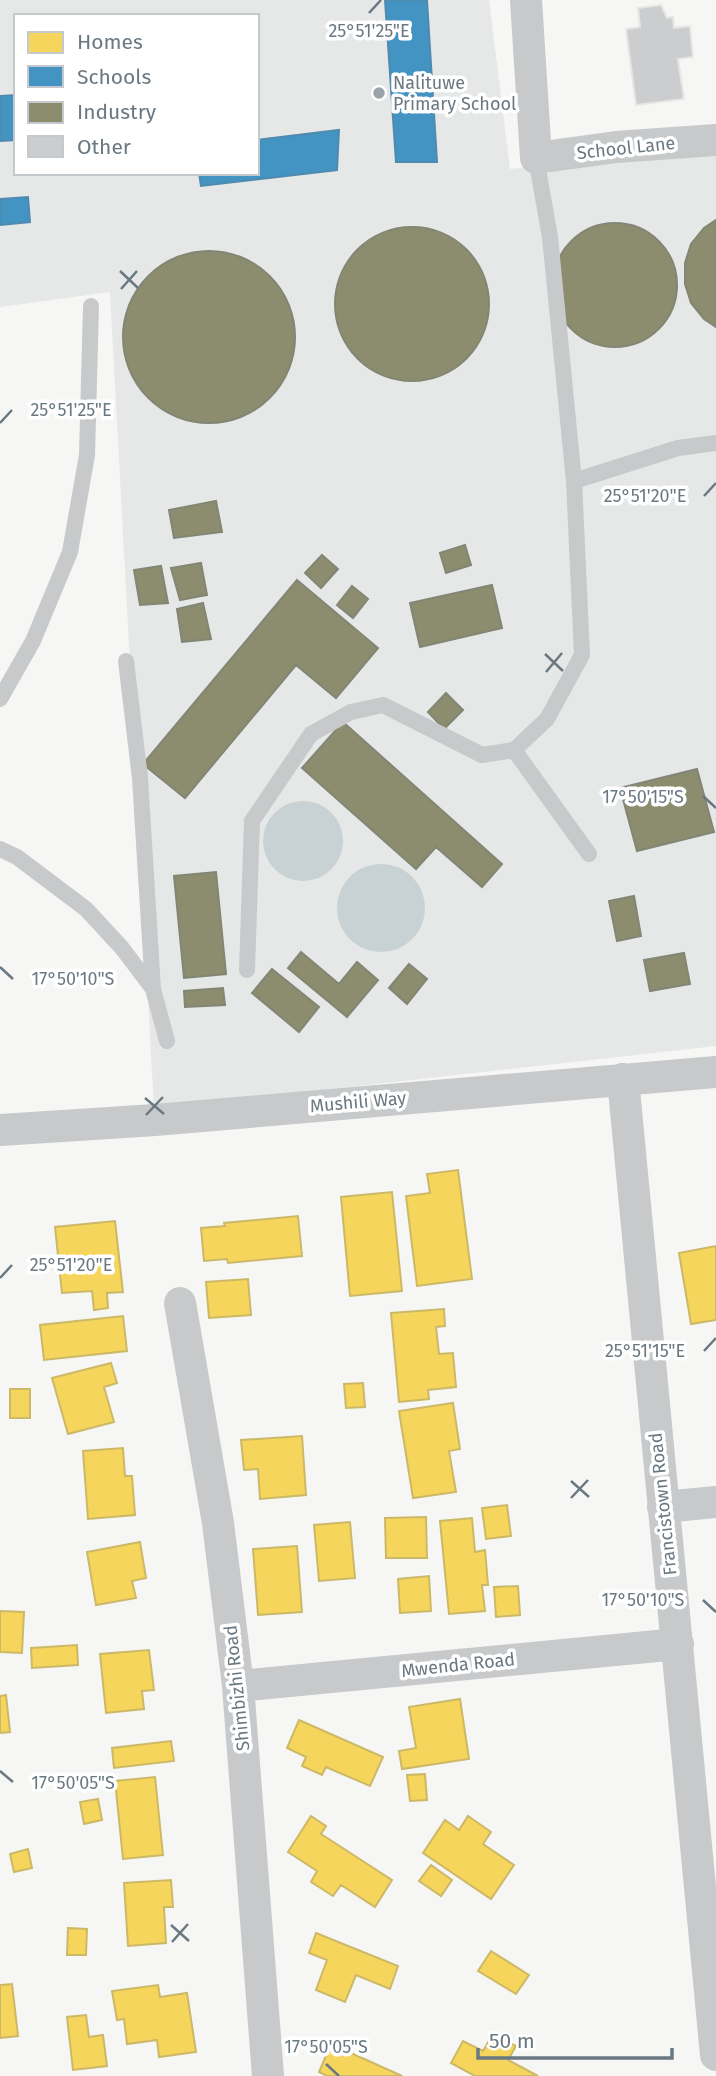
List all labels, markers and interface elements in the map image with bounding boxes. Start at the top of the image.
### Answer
legend [14,14,259,175]
text: 25°51'25"E [328,20,410,42]
text: Homes [77,29,143,55]
text: Schools [77,64,151,90]
place label: Nalituwe Primary School [393,72,516,115]
marker: Nalituwe Primary School [371,85,387,101]
text: Industry [77,99,157,125]
street label: School Lane [576,132,676,164]
text: Other [77,134,131,160]
text: 25°51'25"E [30,399,112,421]
text: 25°51'20"E [604,485,686,507]
text: 17°50'15"S [602,786,684,808]
text: 17°50'10"S [32,968,115,990]
street label: Mushili Way [309,1087,407,1117]
text: 25°51'20"E [30,1254,112,1276]
text: 25°51'15"E [605,1340,685,1362]
street label: Francistown Road [645,1432,681,1576]
text: 17°50'10"S [602,1589,685,1611]
street label: Shimbizhi Road [219,1624,255,1752]
street label: Mwenda Road [400,1648,516,1682]
text: 17°50'05"S [31,1772,115,1794]
scale bar [478,2016,672,2060]
text: 50 m [489,2028,535,2054]
text: 17°50'05"S [284,2036,368,2058]

